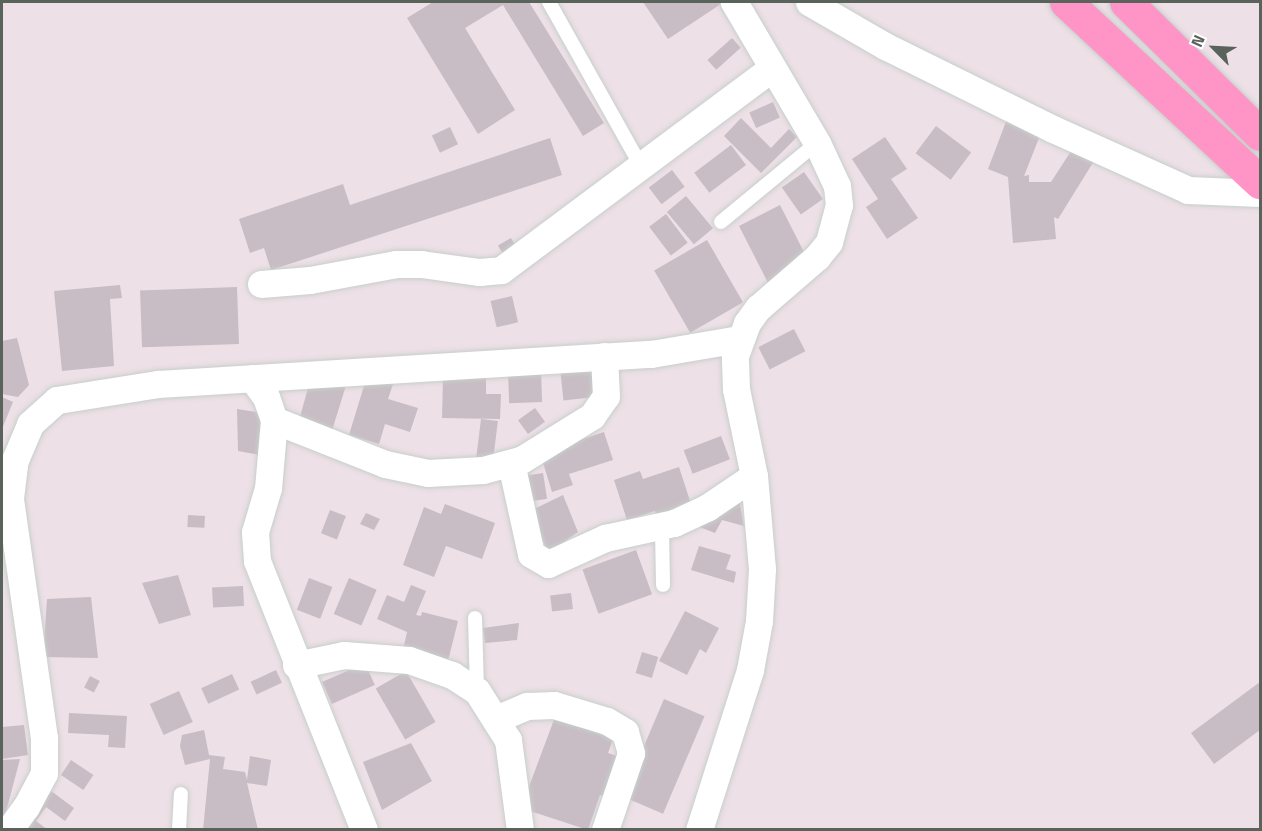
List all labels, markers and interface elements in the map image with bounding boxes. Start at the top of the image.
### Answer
north arrow [1184,18,1244,78]
text: N [1184,31,1211,51]

